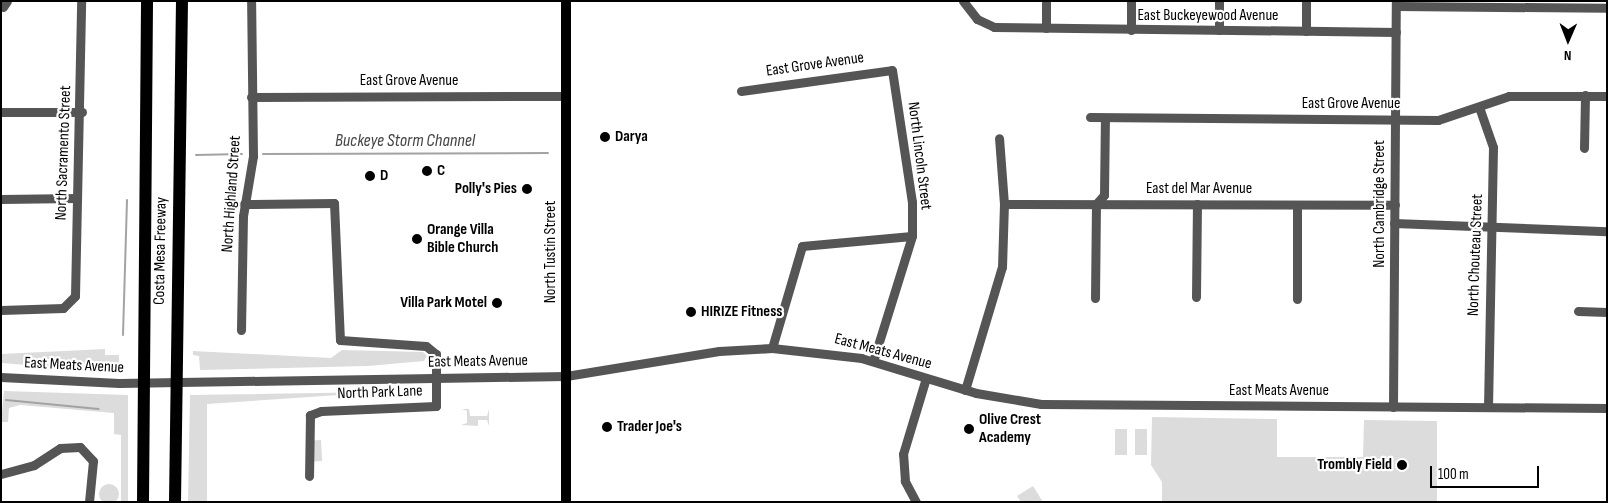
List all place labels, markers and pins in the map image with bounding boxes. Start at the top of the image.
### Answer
place label: Darya [615,127,648,147]
marker: Darya [599,131,611,143]
place label: C [437,161,445,181]
marker: C [421,165,433,177]
place label: D [380,166,388,186]
marker: D [364,170,376,182]
place label: Polly's Pies [455,179,517,199]
marker: Polly's Pies [521,183,533,195]
place label: Orange Villa Bible Church [427,220,498,258]
marker: Orange Villa Bible Church [411,233,423,245]
place label: Villa Park Motel [400,293,487,313]
marker: Villa Park Motel [491,297,503,309]
place label: HIRIZE Fitness [701,302,782,322]
marker: HIRIZE Fitness [685,306,697,318]
place label: Olive Crest Academy [979,410,1041,448]
place label: Trader Joe's [617,417,682,437]
marker: Trader Joe's [601,421,613,433]
marker: Olive Crest Academy [963,423,975,435]
place label: Trombly Field [1317,455,1392,475]
marker: Trombly Field [1396,459,1408,471]

